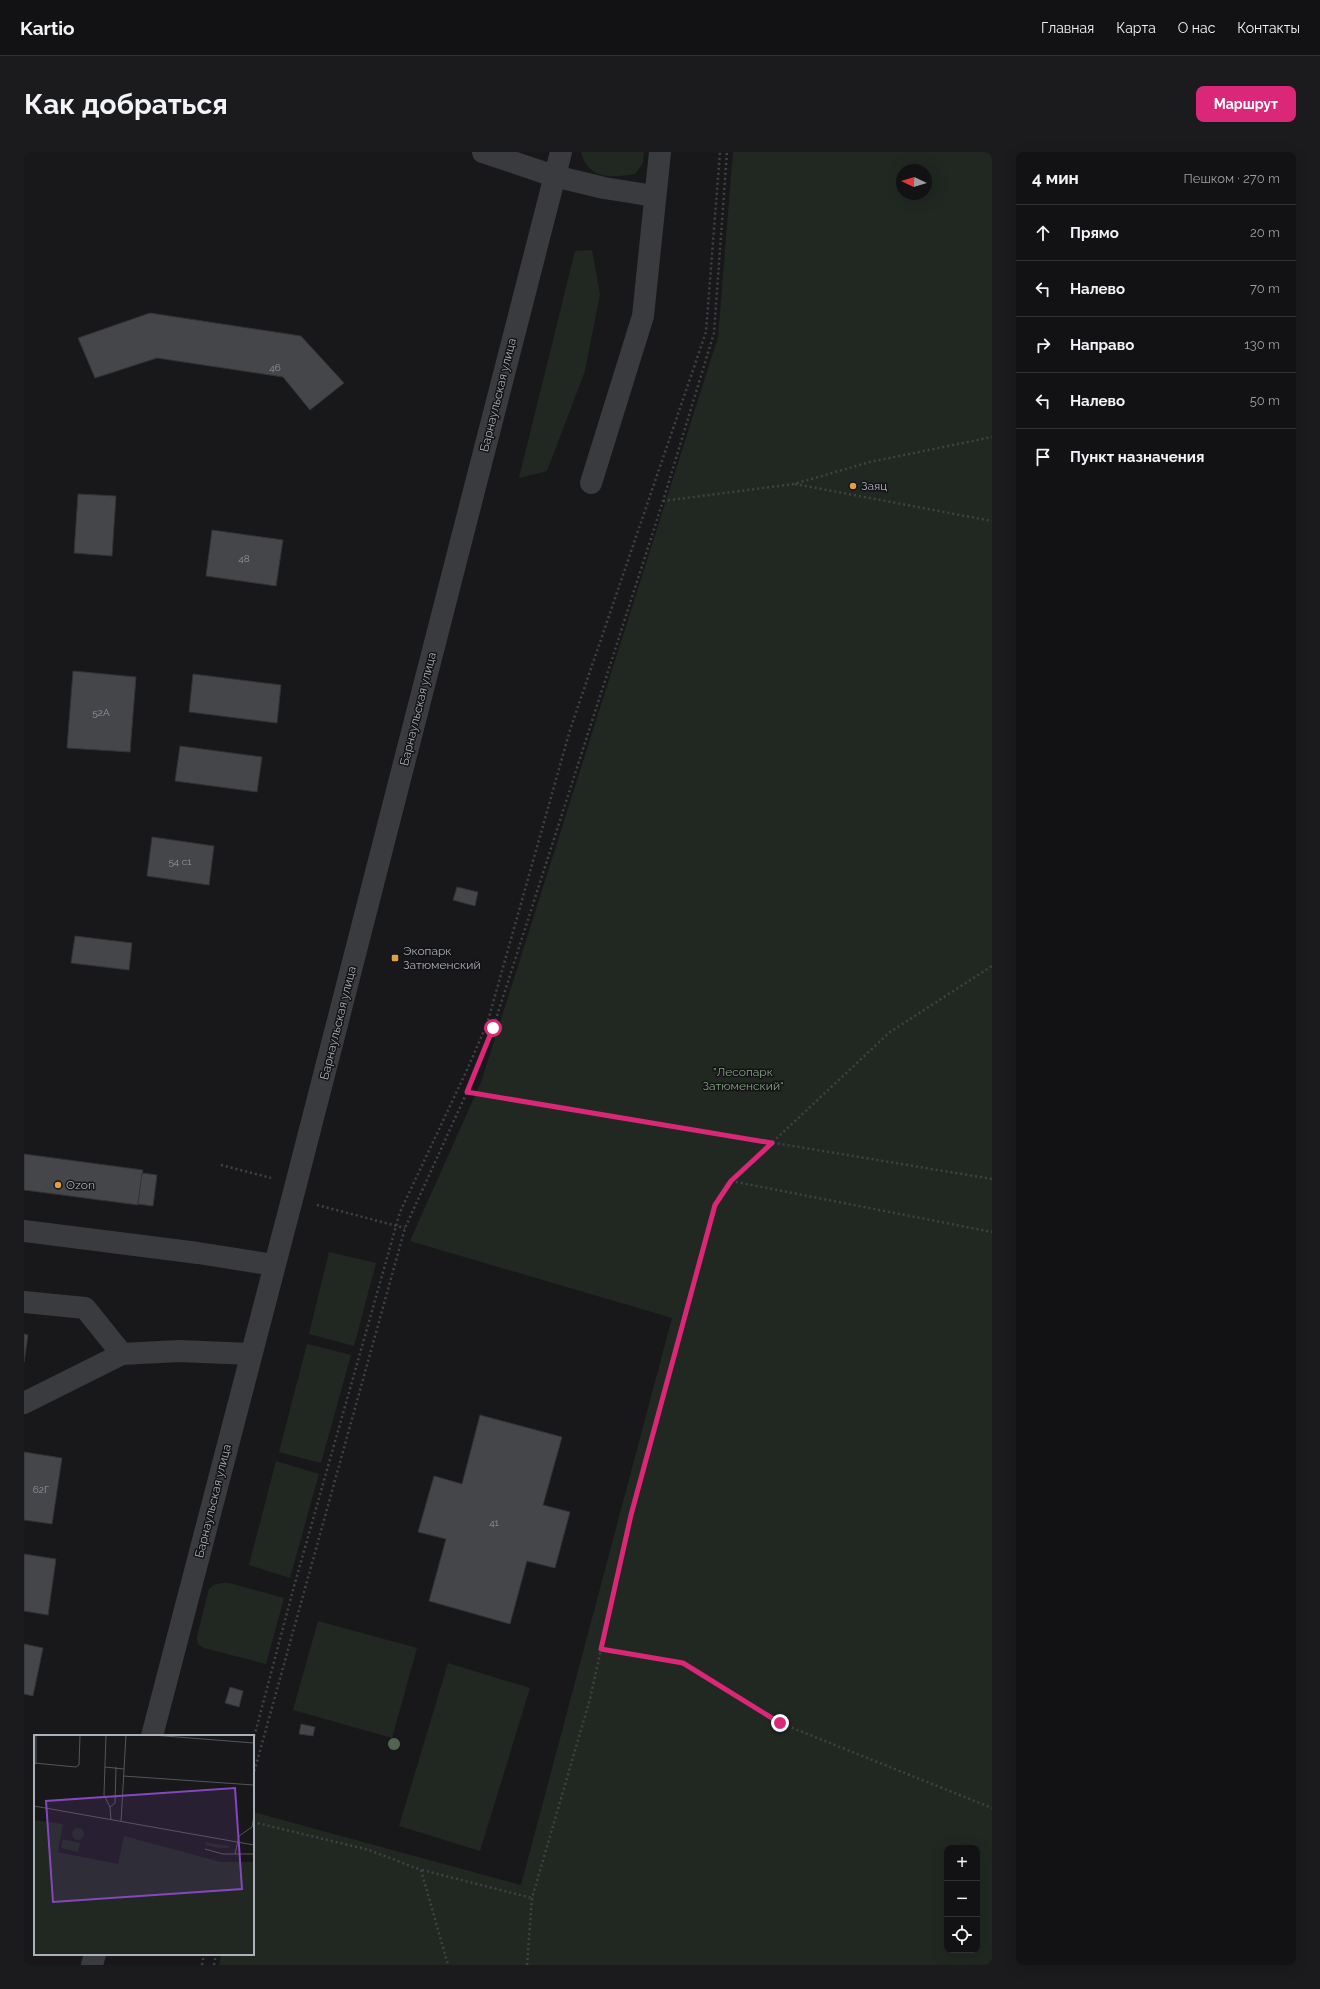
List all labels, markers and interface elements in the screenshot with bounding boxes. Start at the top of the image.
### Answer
text: Kartio [20,17,75,39]
text: Главная [1041,20,1094,36]
text: Карта [1116,20,1156,36]
text: О нас [1178,20,1215,36]
text: Контакты [1237,20,1300,36]
button: Маршрут [1196,86,1296,122]
text: Как добраться [24,88,228,121]
north arrow [896,164,932,200]
text: 4 мин [1032,168,1079,188]
text: Пешком · 270 m [1183,171,1280,186]
icon: ahead [1032,222,1054,244]
text: Прямо [1070,224,1119,242]
text: 20 m [1250,225,1280,240]
icon: left [1032,278,1054,300]
text: Налево [1070,280,1125,298]
text: 70 m [1250,281,1280,296]
icon: right [1032,334,1054,356]
text: Направо [1070,336,1134,354]
street label: Барнаульская улица [477,337,519,453]
text: 130 m [1244,337,1280,352]
house number: 46 [269,362,281,373]
icon: left [1032,390,1054,412]
text: Налево [1070,392,1125,410]
text: 50 m [1250,393,1280,408]
icon: arrive [1032,446,1054,468]
text: Пункт назначения [1070,448,1204,466]
place label: Заяц [861,479,887,493]
marker: Заяц [848,481,858,491]
house number: 48 [238,553,250,564]
street label: Барнаульская улица [397,651,439,767]
house number: 52А [92,707,110,718]
house number: 54 с1 [168,856,192,867]
place label: Экопарк Затюменский [403,944,481,972]
marker: Экопарк Затюменский [390,953,400,963]
street label: Барнаульская улица [317,965,359,1081]
route start [484,1019,502,1037]
park label: "Лесопарк Затюменский" [702,1065,784,1093]
place label: Ozon [66,1178,95,1192]
marker: Ozon [53,1180,63,1190]
street label: Барнаульская улица [192,1443,234,1559]
house number: 62Г [33,1484,49,1495]
house number: 41 [489,1517,500,1528]
route end [771,1714,789,1732]
inset map [34,1735,254,1955]
map controls [944,1845,980,1953]
button: + [944,1845,980,1881]
button: − [944,1881,980,1917]
button: locate [944,1917,980,1953]

